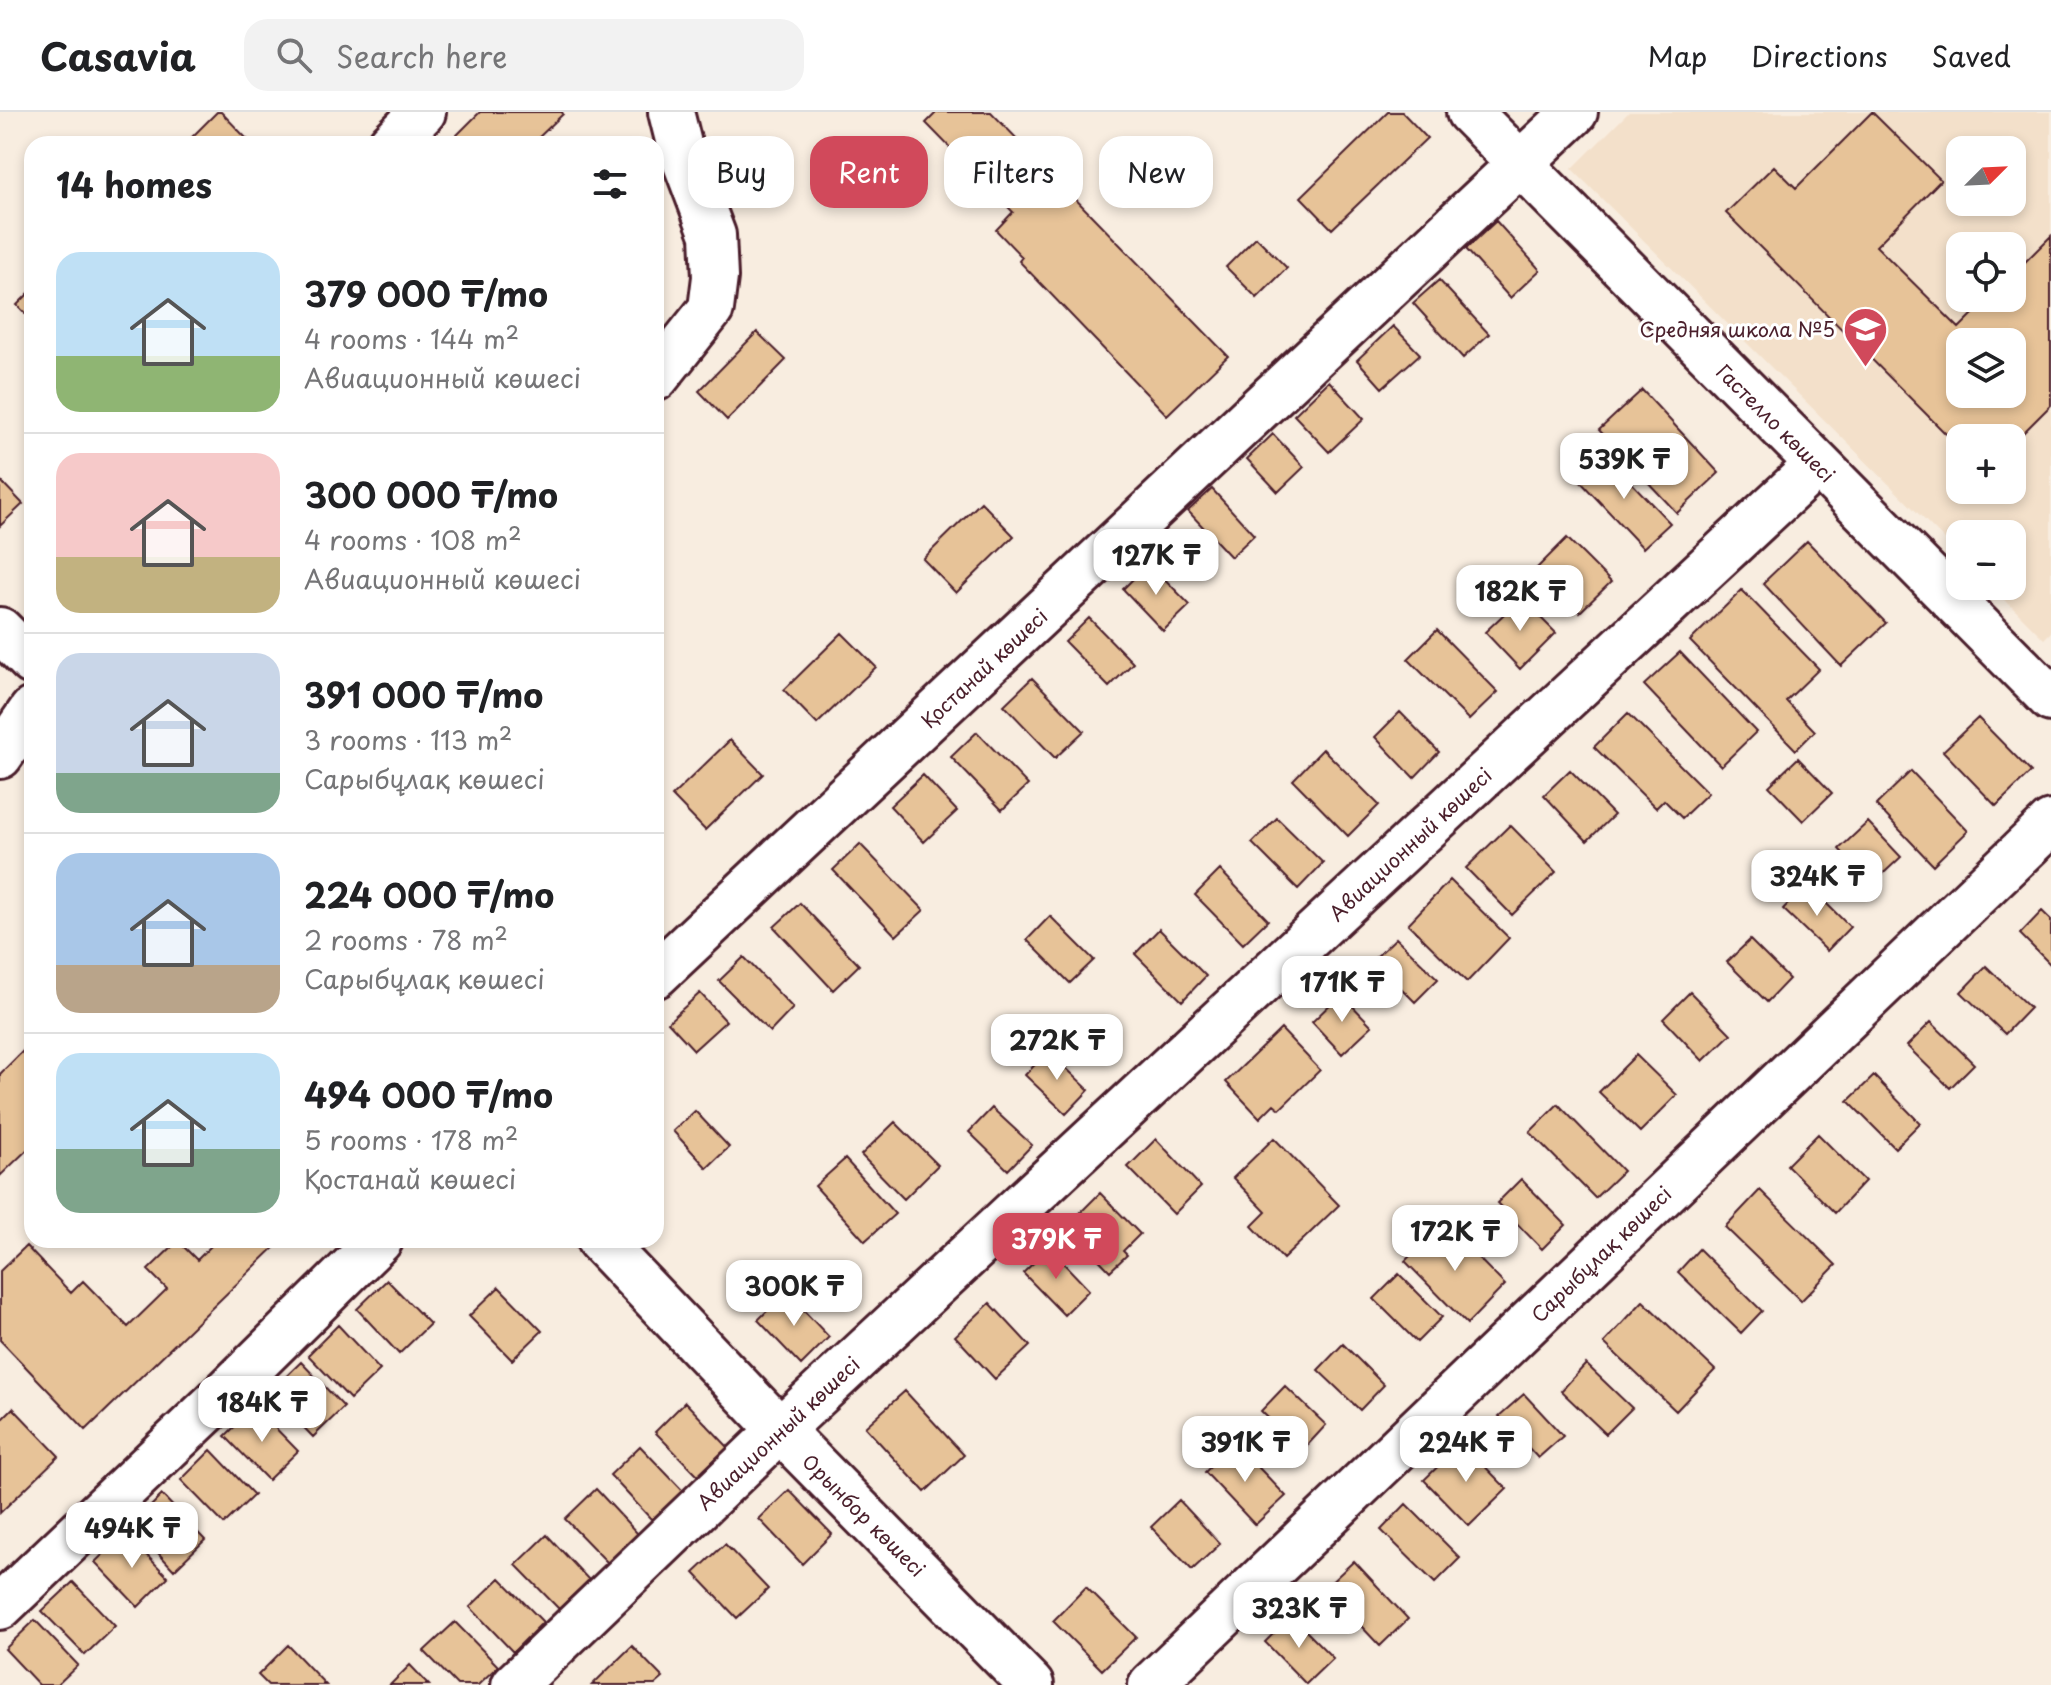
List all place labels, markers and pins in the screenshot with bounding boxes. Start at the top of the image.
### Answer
school or university icon: Средняя школа №5 [1842,305,1890,368]
place label: Средняя школа №5 [1640,314,1835,344]
pin: 539K ₸ [1559,433,1689,501]
pin: 127K ₸ [1091,529,1221,597]
pin: 182K ₸ [1455,565,1585,633]
pin: 324K ₸ [1752,850,1882,918]
pin: 171K ₸ [1277,956,1407,1024]
pin: 272K ₸ [992,1014,1122,1082]
pin: 172K ₸ [1390,1205,1520,1273]
pin: 379K ₸ [991,1213,1121,1281]
pin: 300K ₸ [729,1260,859,1328]
pin: 184K ₸ [197,1376,327,1444]
pin: 391K ₸ [1180,1416,1310,1484]
pin: 224K ₸ [1401,1416,1531,1484]
pin: 494K ₸ [67,1502,197,1570]
pin: 323K ₸ [1234,1582,1364,1650]

